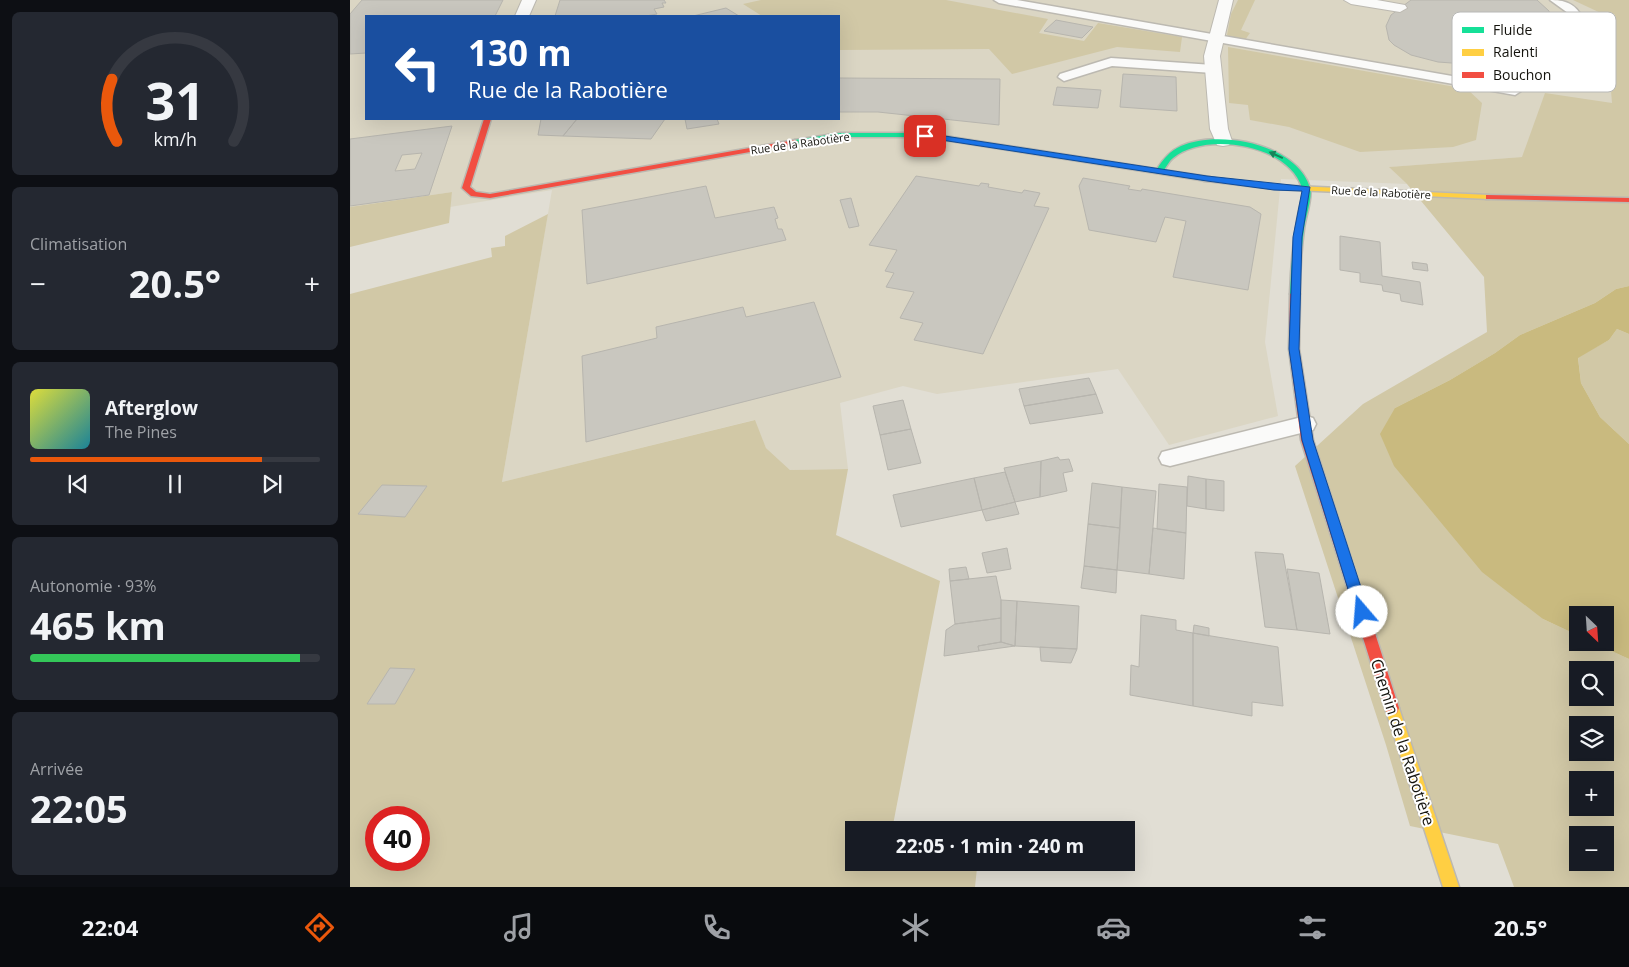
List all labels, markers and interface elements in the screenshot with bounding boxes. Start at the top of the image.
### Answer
legend [1452,12,1616,92]
text: Fluide [1493,20,1532,39]
text: 130 m [468,29,572,76]
icon: left [385,35,450,100]
text: Ralenti [1493,42,1538,61]
text: 31 [145,64,205,135]
text: Bouchon [1493,65,1551,84]
text: Rue de la Rabotière [468,74,668,104]
pin [904,115,946,157]
icon: arrive [911,122,939,150]
text: km/h [153,127,197,151]
street label: Rue de la Rabotière [749,129,851,157]
one-way arrow [1269,150,1283,158]
street label: Rue de la Rabotière [1331,182,1431,202]
text: Climatisation [30,233,127,255]
text: 20.5° [129,257,221,309]
text: − [30,264,46,302]
text: + [304,264,320,302]
text: Afterglow [105,395,198,421]
text: The Pines [105,421,177,443]
icon: previous [64,470,92,498]
icon: pause [161,470,189,498]
icon: next [258,470,286,498]
text: Autonomie · 93% [30,575,157,597]
position arrow [1335,585,1387,637]
text: 465 km [30,599,166,651]
north arrow [1569,606,1614,651]
map controls [1569,606,1614,871]
street label: Chemin de la Rabotière [1366,656,1440,828]
button: search [1569,661,1614,706]
button: layers [1569,716,1614,761]
text: Arrivée [30,758,83,780]
button: + [1569,771,1614,816]
text: 22:05 [30,782,128,834]
speed limit sign: 40 [365,806,430,871]
button: − [1569,826,1614,871]
text: 22:05 · 1 min · 240 m [896,833,1084,859]
icon: directions [302,910,337,945]
icon: music [501,910,536,945]
icon: phone [699,910,734,945]
icon: climate [898,910,933,945]
icon: car [1096,910,1131,945]
icon: filters [1295,910,1330,945]
text: 22:04 [82,912,138,942]
text: 20.5° [1494,912,1547,942]

